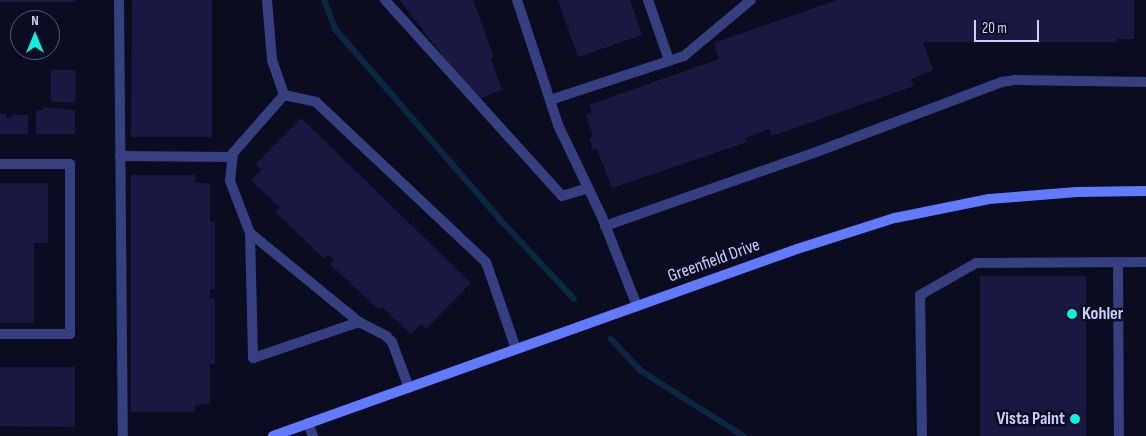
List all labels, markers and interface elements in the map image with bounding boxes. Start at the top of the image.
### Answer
north arrow [10,10,60,60]
scale bar [976,10,1041,42]
text: N [31,12,39,29]
text: 20 m [982,19,1007,38]
street label: Greenfield Drive [665,234,763,288]
place label: Kohler [1082,303,1123,325]
marker: Kohler [1066,308,1078,320]
place label: Vista Paint [997,408,1065,430]
marker: Vista Paint [1069,413,1081,425]

